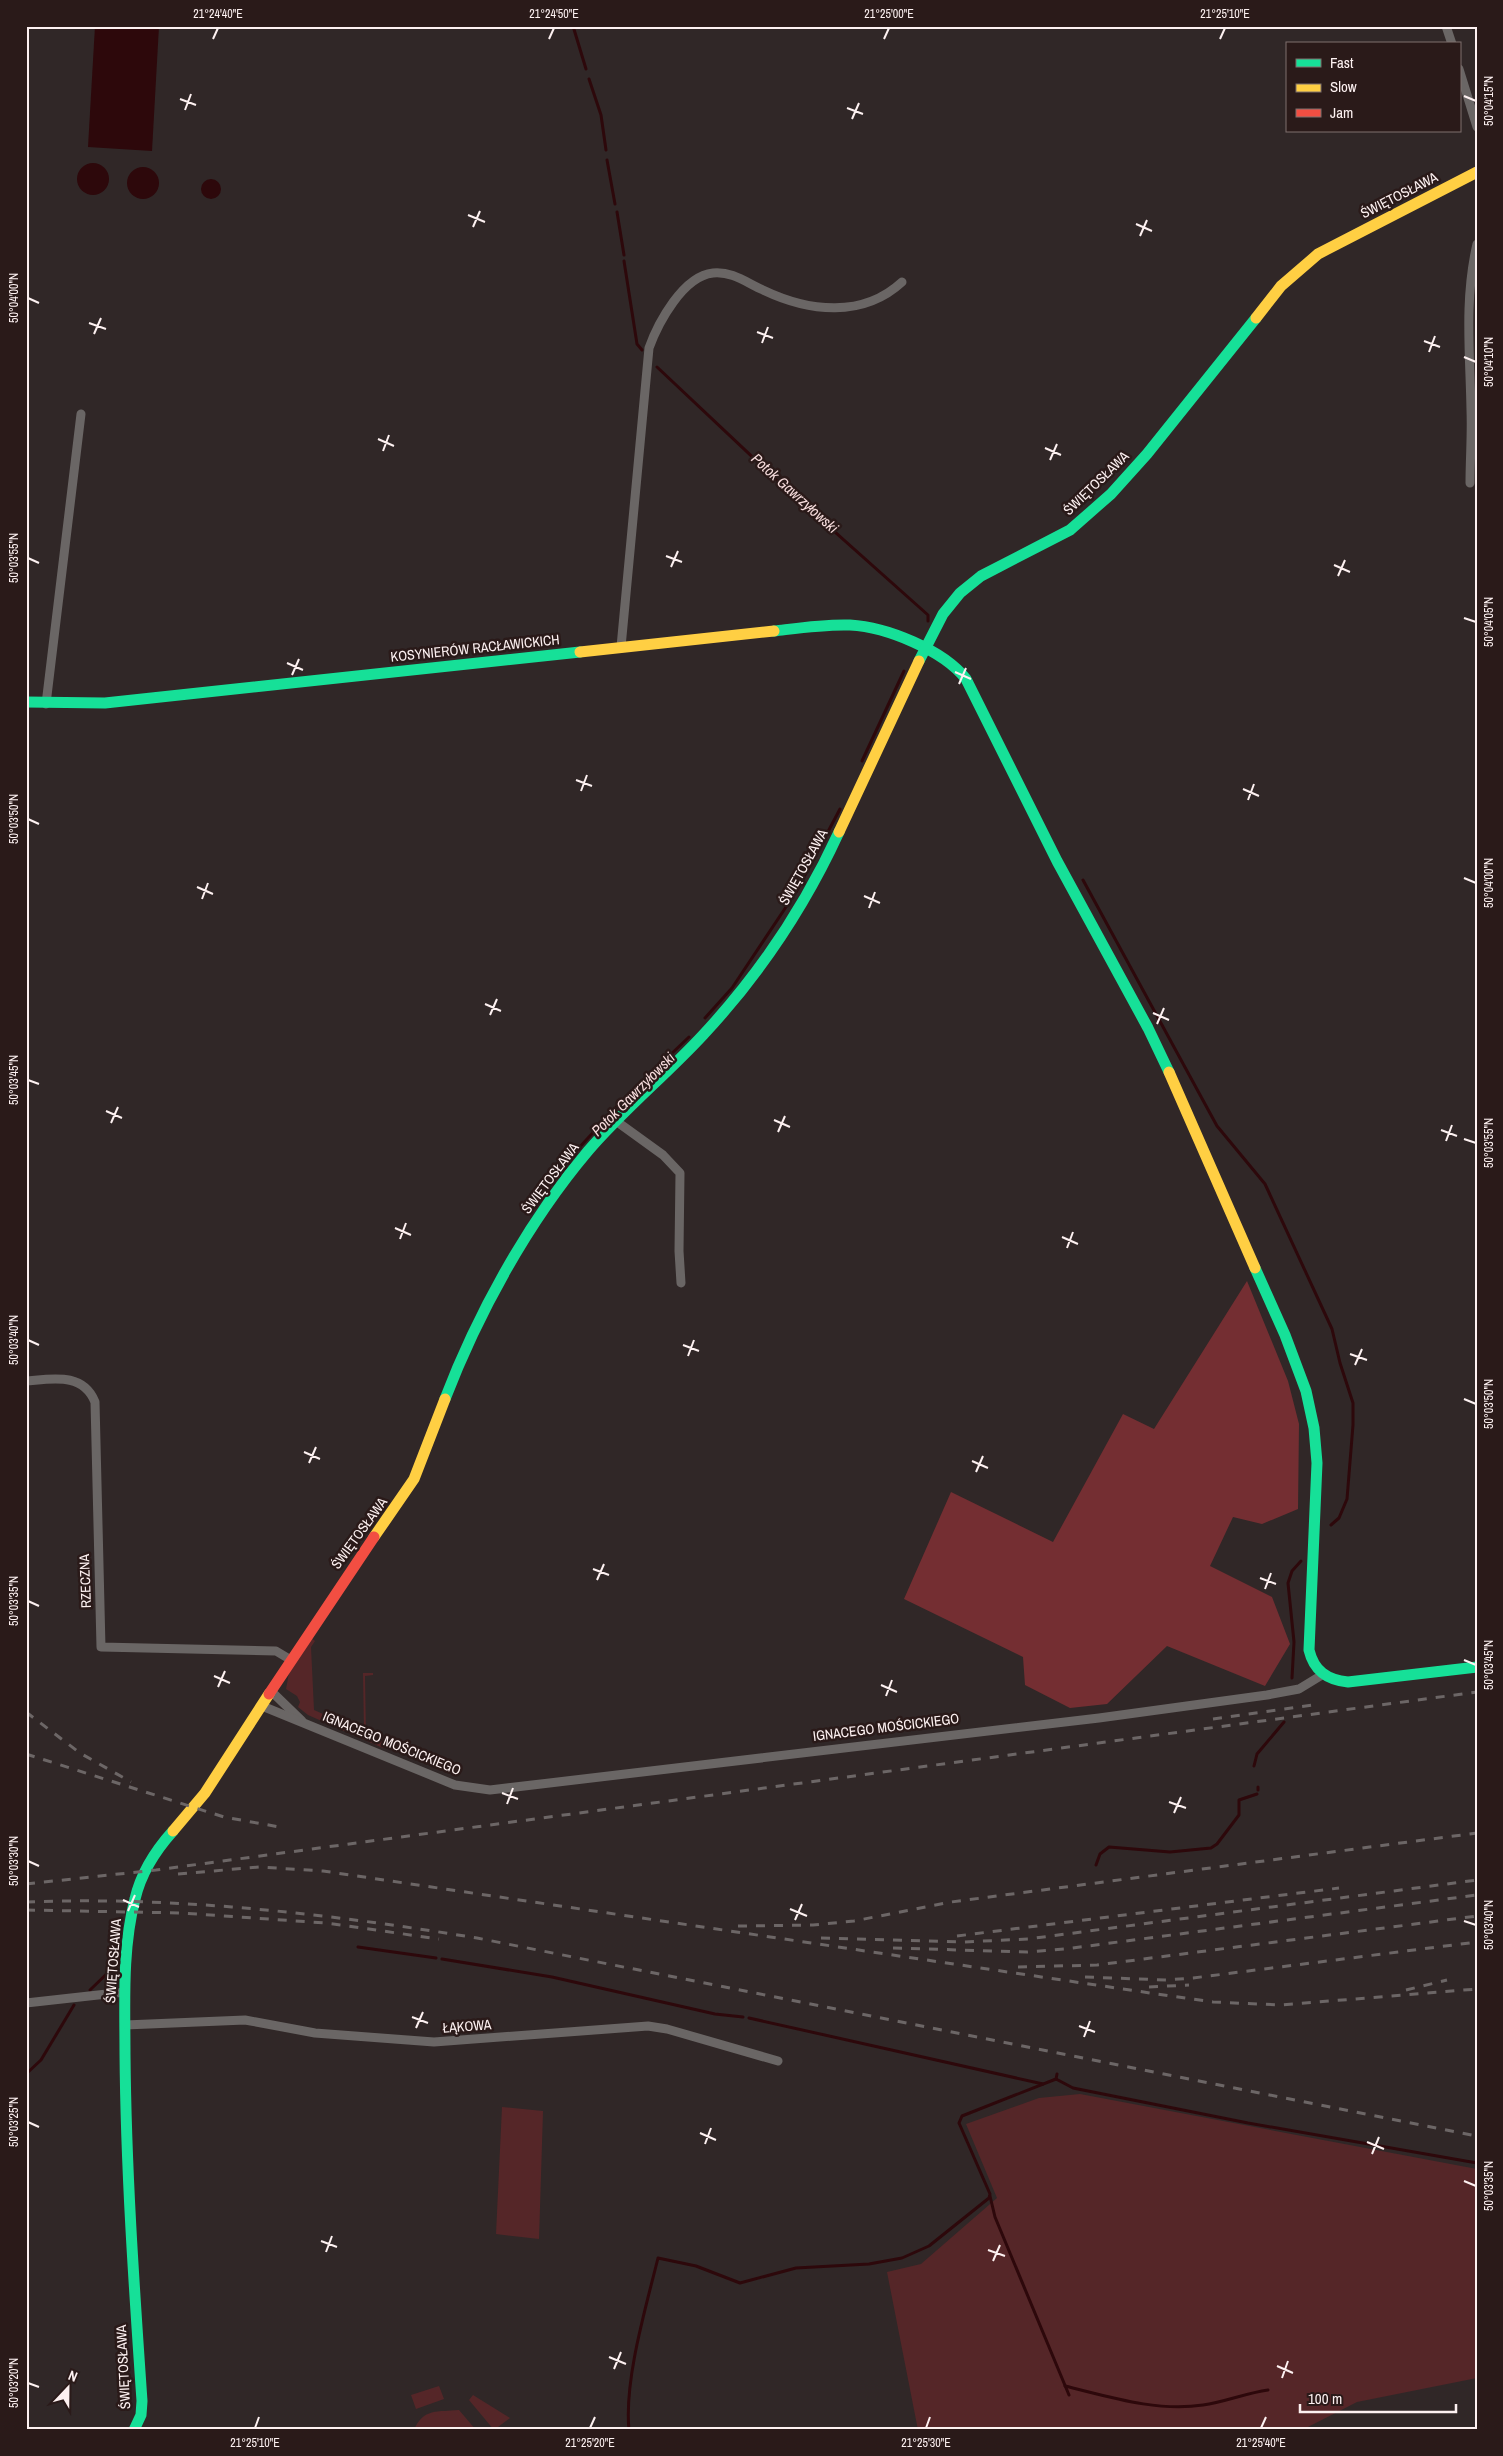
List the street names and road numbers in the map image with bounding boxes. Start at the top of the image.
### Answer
street label: ŚWIĘTOSŁAWA [1357,168,1441,222]
street label: ŚWIĘTOSŁAWA [1059,447,1133,519]
street label: KOSYNIERÓW RACŁAWICKICH [390,630,560,666]
street label: ŚWIĘTOSŁAWA [775,825,832,908]
street label: ŚWIĘTOSŁAWA [517,1139,583,1217]
street label: ŚWIĘTOSŁAWA [327,1493,391,1572]
street label: RZECZNA [75,1553,95,1608]
street label: IGNACEGO MOŚCICKIEGO [320,1707,464,1779]
street label: IGNACEGO MOŚCICKIEGO [812,1709,960,1745]
street label: ŚWIĘTOSŁAWA [101,1918,125,2004]
street label: ŁĄKOWA [442,2015,492,2037]
street label: ŚWIĘTOSŁAWA [112,2324,134,2410]

